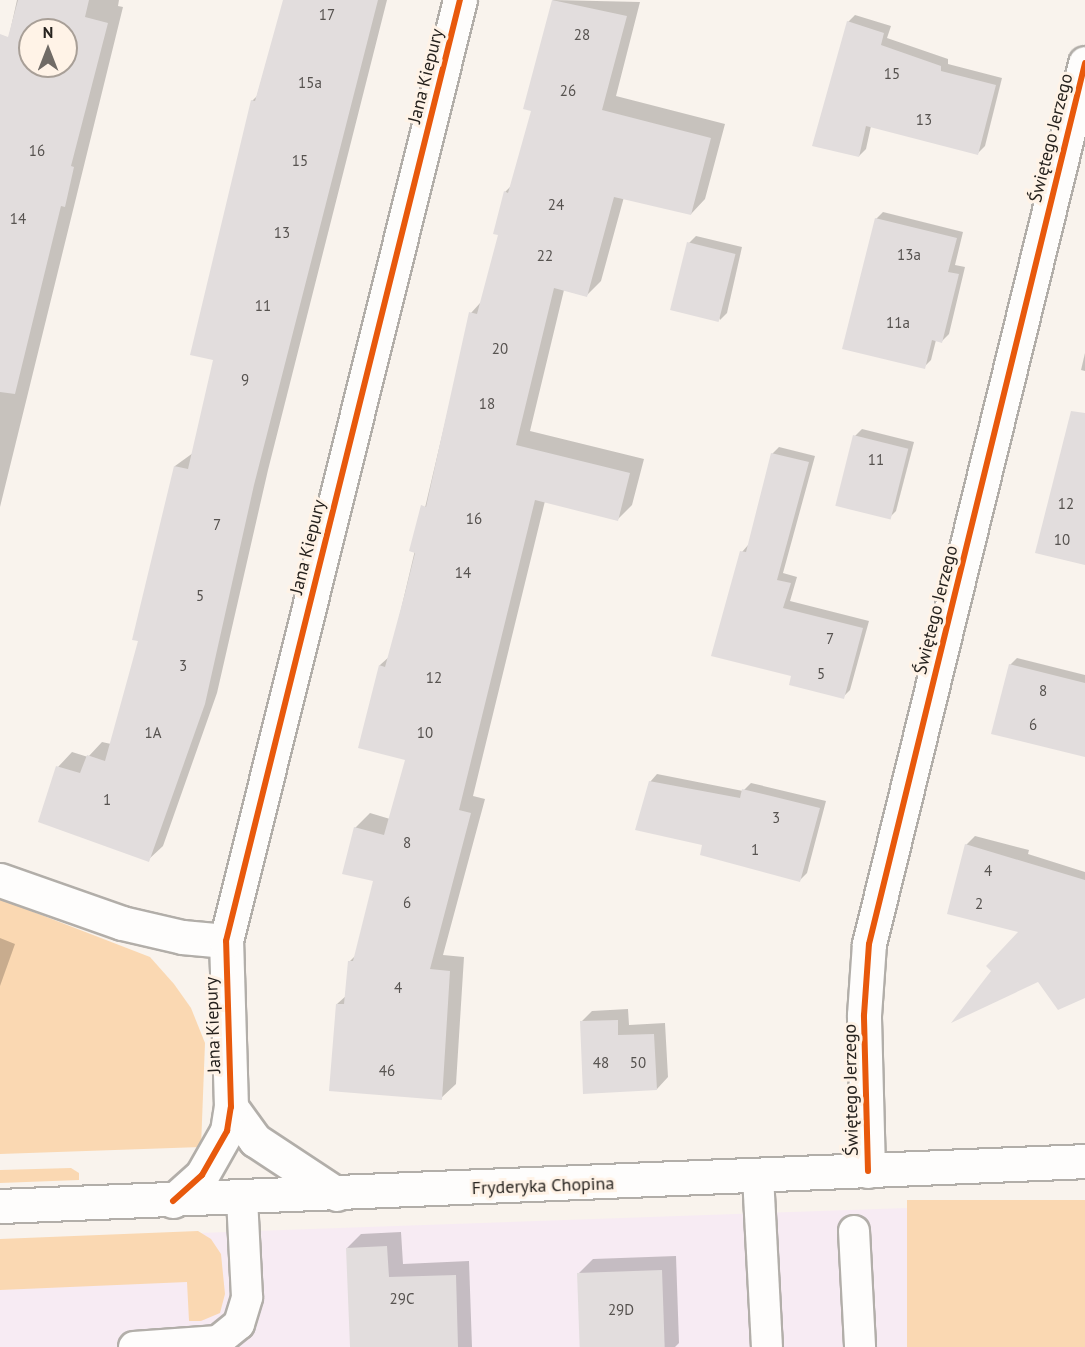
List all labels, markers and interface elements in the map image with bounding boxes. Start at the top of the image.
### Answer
house number: 17 [319,6,335,24]
north arrow [18,18,78,78]
text: N [43,22,53,42]
house number: 28 [574,26,590,44]
street label: Jana Kiepury [404,27,448,125]
house number: 15 [884,65,900,83]
street label: Świętego Jerzego [1025,71,1077,205]
house number: 15a [298,74,322,92]
house number: 26 [560,82,576,100]
house number: 13 [916,111,932,129]
house number: 16 [29,142,45,160]
house number: 15 [292,152,308,170]
house number: 24 [548,196,564,214]
house number: 14 [10,210,26,228]
house number: 13 [274,224,290,242]
house number: 13a [897,246,921,264]
house number: 22 [537,247,553,265]
house number: 11 [255,297,271,315]
house number: 11a [886,314,910,332]
house number: 20 [492,340,508,358]
house number: 9 [241,371,249,389]
house number: 18 [479,395,495,413]
house number: 11 [868,451,884,469]
house number: 12 [1058,495,1074,513]
street label: Jana Kiepury [286,498,330,596]
house number: 16 [466,510,482,528]
house number: 7 [213,516,221,534]
house number: 10 [1054,531,1070,549]
street label: Świętego Jerzego [910,543,962,677]
house number: 14 [455,564,471,582]
house number: 5 [196,587,204,605]
house number: 7 [826,630,834,648]
house number: 3 [179,657,187,675]
house number: 5 [817,665,825,683]
house number: 12 [426,669,442,687]
house number: 8 [1039,682,1047,700]
house number: 6 [1029,716,1037,734]
house number: 1A [145,724,161,742]
house number: 10 [417,724,433,742]
house number: 1 [103,791,111,809]
house number: 3 [772,809,780,827]
house number: 8 [403,834,411,852]
house number: 1 [751,841,759,859]
house number: 4 [984,862,992,880]
house number: 6 [403,894,411,912]
house number: 2 [975,895,983,913]
street label: Jana Kiepury [201,976,225,1074]
house number: 4 [394,979,402,997]
street label: Świętego Jerzego [839,1024,863,1156]
house number: 48 [593,1054,609,1072]
house number: 50 [630,1054,646,1072]
house number: 46 [379,1062,395,1080]
street label: Fryderyka Chopina [471,1173,615,1199]
house number: 29C [390,1290,414,1308]
house number: 29D [608,1301,634,1319]

